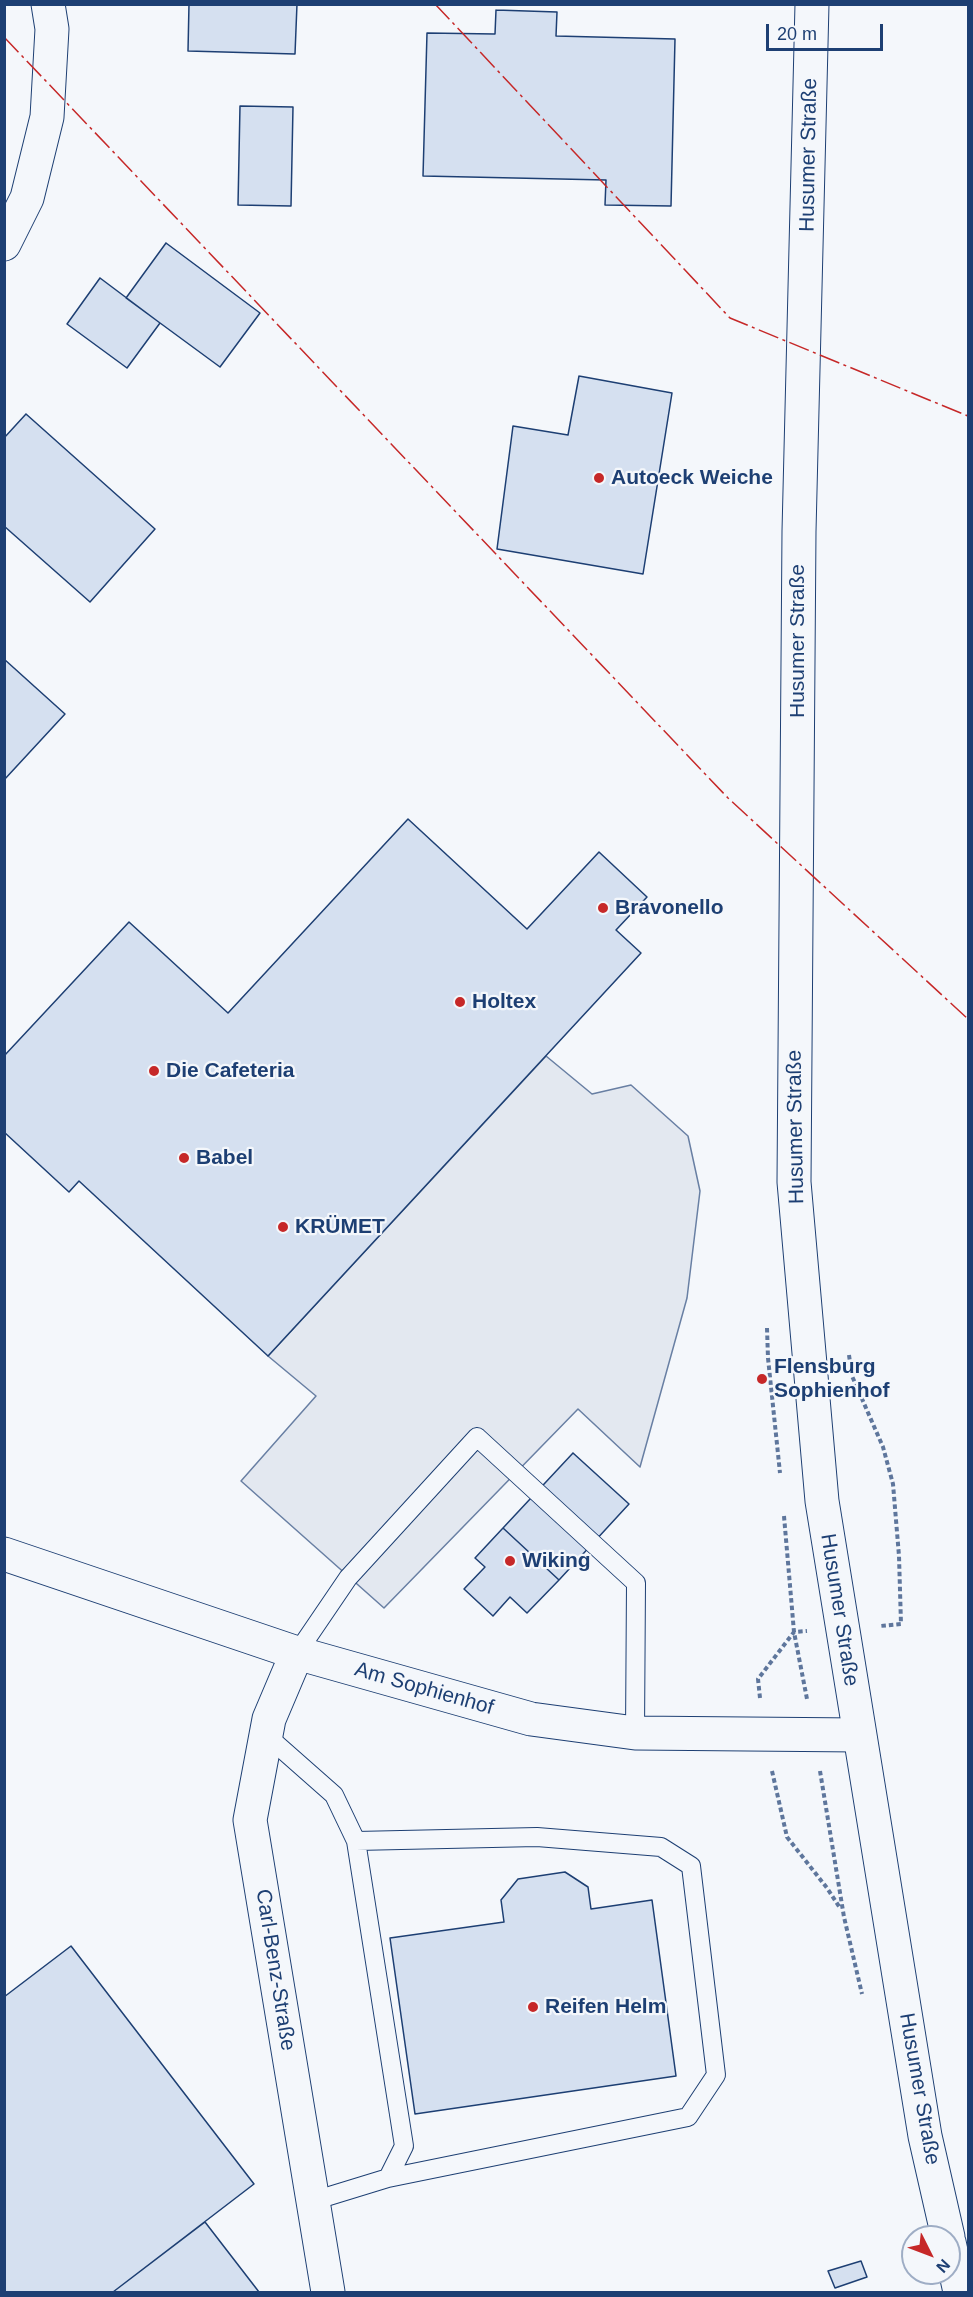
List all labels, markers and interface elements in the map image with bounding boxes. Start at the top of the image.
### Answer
scale bar [769,12,886,50]
text: 20 m [777,24,817,44]
street label: Husumer Straße [795,78,823,232]
place label: Autoeck Weiche [611,465,773,491]
marker: Autoeck Weiche [592,471,606,485]
street label: Husumer Straße [785,564,811,718]
place label: Bravonello [615,895,724,921]
marker: Bravonello [596,901,610,915]
place label: Holtex [472,989,536,1015]
marker: Holtex [453,995,467,1009]
street label: Husumer Straße [782,1050,810,1204]
place label: Die Cafeteria [166,1058,294,1084]
marker: Die Cafeteria [147,1064,161,1078]
place label: Babel [196,1145,253,1171]
marker: Babel [177,1151,191,1165]
place label: KRÜMET [295,1214,385,1240]
marker: KRÜMET [276,1220,290,1234]
place label: Flensburg Sophienhof [774,1354,889,1404]
marker: Flensburg Sophienhof [755,1372,769,1386]
street label: Husumer Straße [815,1532,863,1688]
place label: Wiking [522,1548,591,1574]
marker: Wiking [503,1554,517,1568]
street label: Am Sophienhof [352,1657,496,1721]
street label: Carl-Benz-Straße [250,1887,300,2053]
place label: Reifen Helm [545,1994,666,2020]
marker: Reifen Helm [526,2000,540,2014]
street label: Husumer Straße [893,2011,945,2167]
north arrow [901,2225,961,2285]
text: N [933,2256,953,2276]

